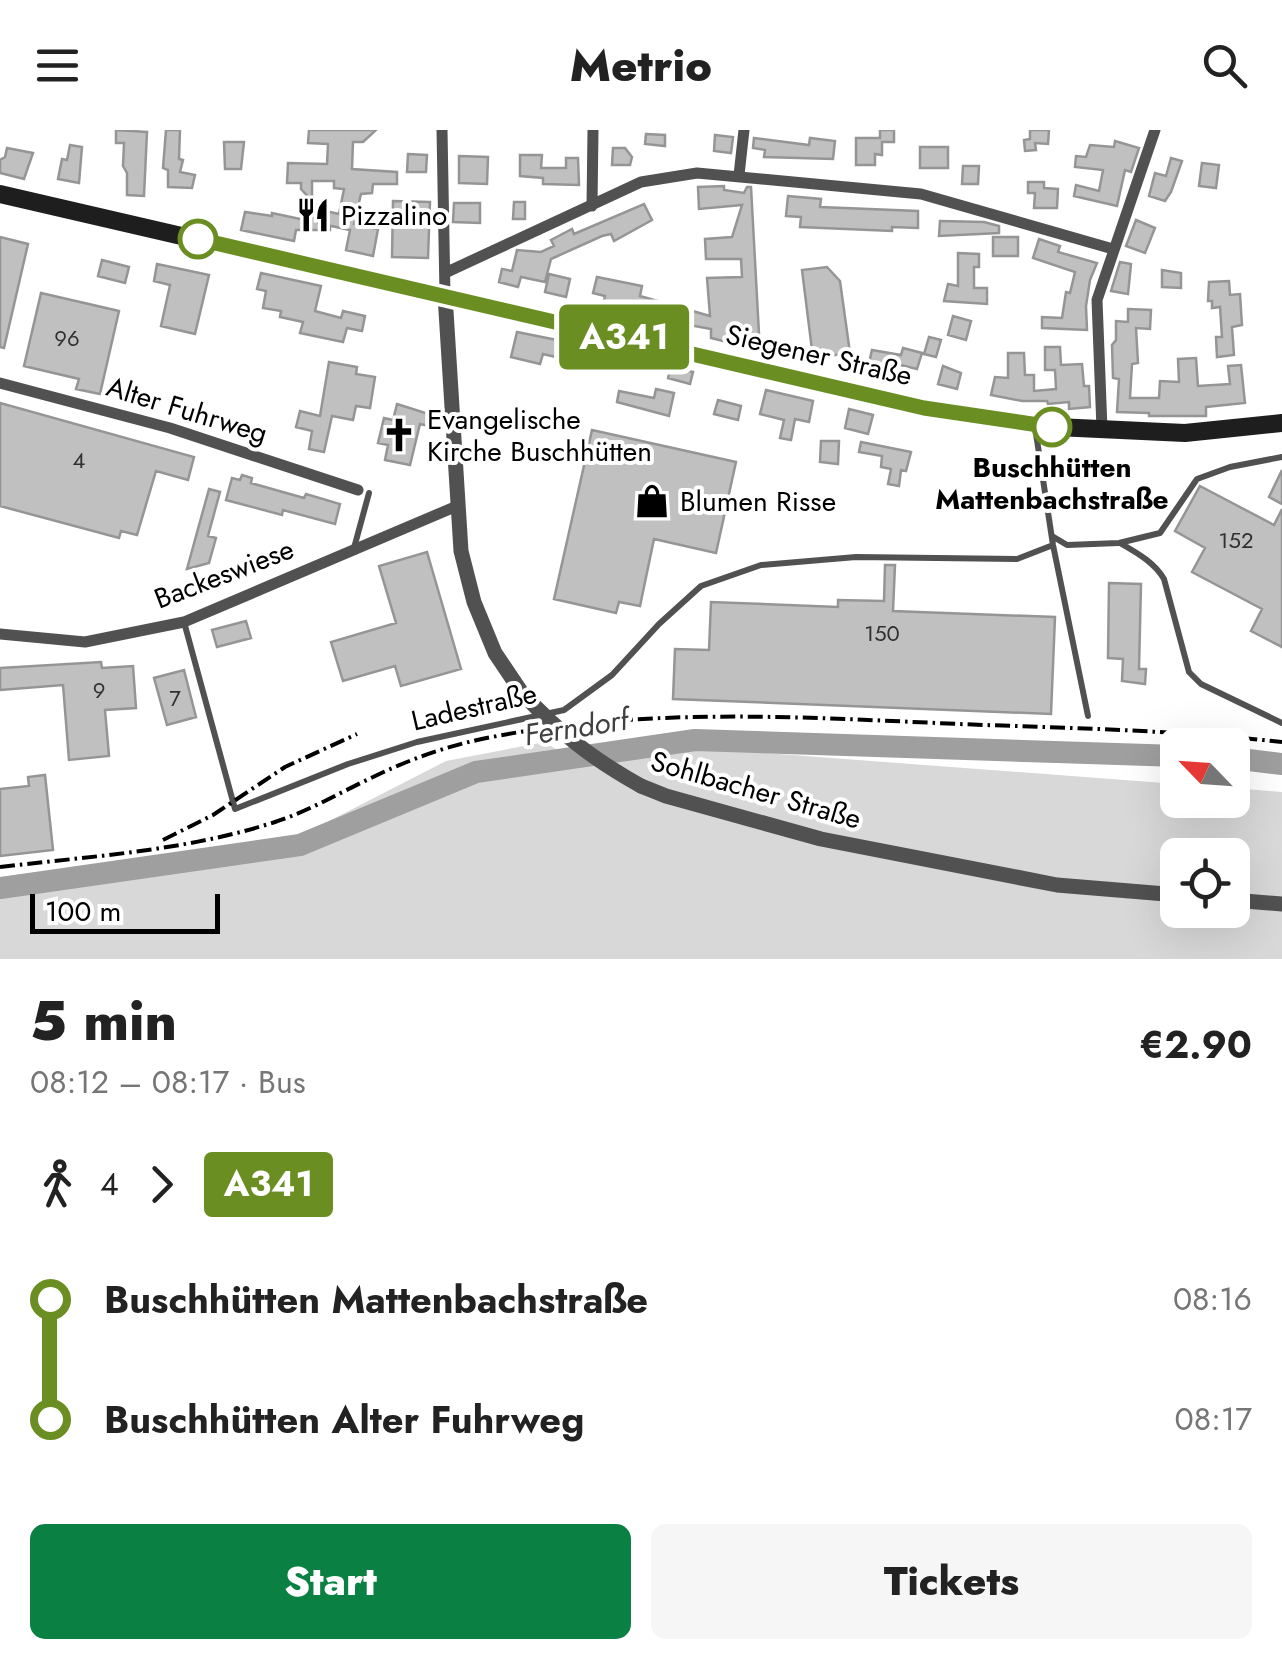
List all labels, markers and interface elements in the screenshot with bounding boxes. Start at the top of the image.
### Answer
text: Metrio [570,33,712,98]
icon: menu [30,38,85,93]
icon: search [1197,38,1252,93]
place label: Pizzalino [341,195,447,236]
restaurant icon: Pizzalino [294,196,332,234]
unlabelled marker [179,220,217,258]
line badge: A341 [554,304,694,370]
text: A341 [579,312,669,362]
street label: Siegener Straße [722,314,916,396]
house number: 96 [54,322,80,354]
street label: Alter Fuhrweg [101,366,273,454]
place label: Evangelische Kirche Buschhütten [427,399,652,472]
marker: Buschhütten Mattenbachstraße [1033,408,1071,446]
church icon: Evangelische Kirche Buschhütten [380,416,418,454]
house number: 4 [73,444,86,476]
place label: Buschhütten Mattenbachstraße [935,447,1169,520]
place label: Blumen Risse [680,481,836,522]
shop icon: Blumen Risse [633,482,671,520]
house number: 152 [1219,524,1253,556]
street label: Backeswiese [148,529,300,619]
house number: 150 [864,617,900,649]
street label: Ladestraße [407,673,541,741]
house number: 9 [93,674,105,706]
house number: 7 [169,682,181,714]
water label: Ferndorf [521,697,635,756]
north arrow [1160,728,1250,818]
map controls [1160,728,1250,928]
street label: Sohlbacher Straße [646,740,866,840]
button: locate [1160,838,1250,928]
scale bar [30,889,220,934]
text: 100 m [45,891,121,932]
text: 5 min [30,981,177,1061]
text: €2.90 [1139,1017,1252,1072]
text: 08:12 – 08:17 · Bus [30,1059,306,1105]
icon: walk [30,1157,85,1212]
icon: forward [134,1157,189,1212]
text: A341 [224,1159,313,1209]
text: 4 [100,1161,119,1207]
text: Buschhütten Mattenbachstraße [104,1272,648,1327]
text: 08:16 [1173,1276,1252,1322]
text: Buschhütten Alter Fuhrweg [104,1392,584,1447]
text: 08:17 [1175,1396,1252,1442]
button: Start [30,1524,631,1639]
button: Tickets [651,1524,1252,1639]

